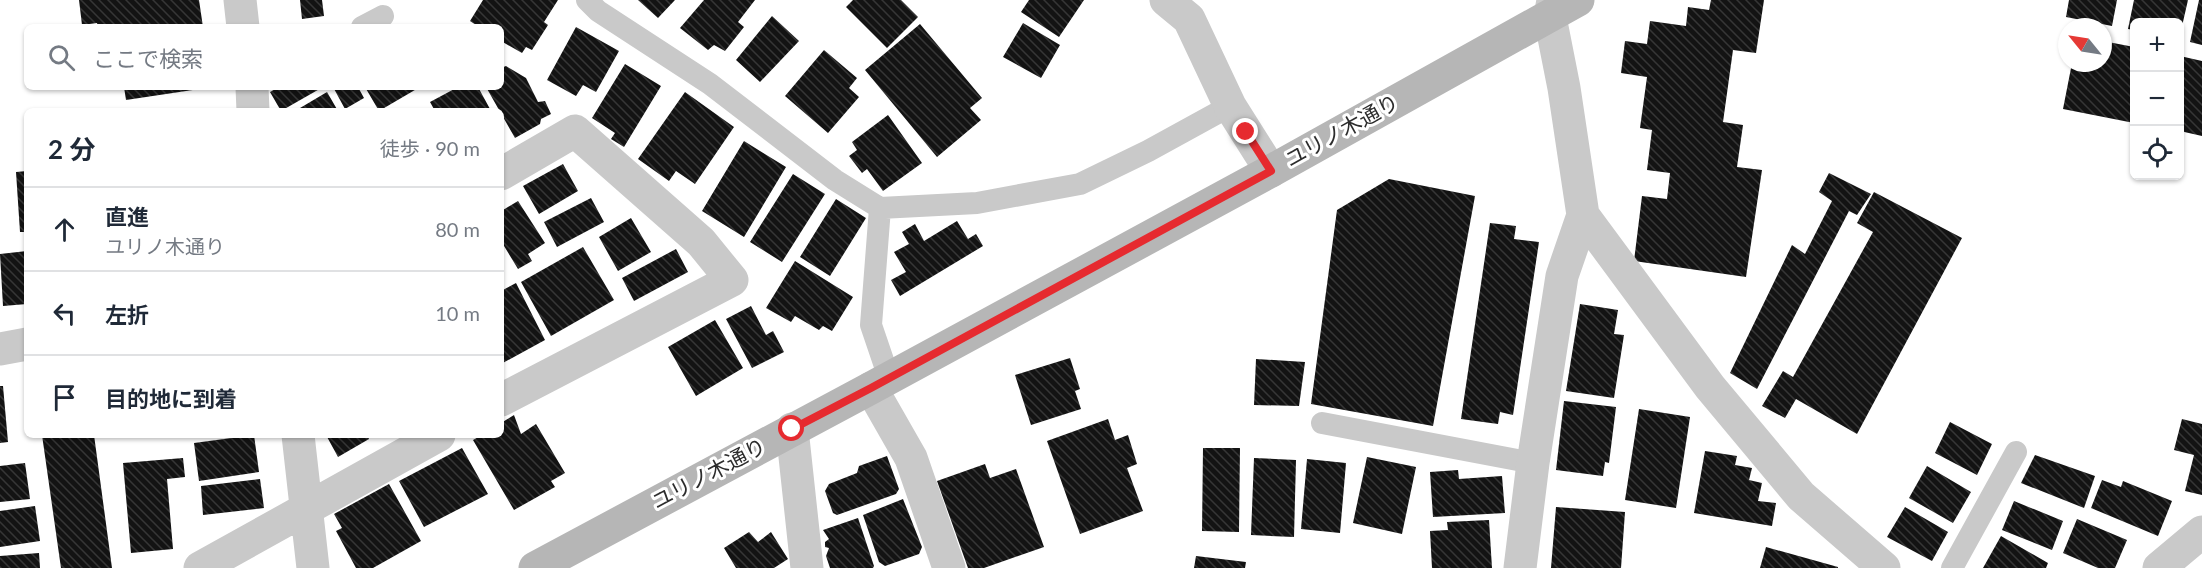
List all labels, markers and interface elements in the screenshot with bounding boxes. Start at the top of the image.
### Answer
north arrow [2058,18,2112,72]
map controls [2130,18,2184,180]
button: + [2130,18,2184,72]
search box [24,24,504,90]
icon: search [45,41,78,74]
text: ここで検索 [93,45,203,72]
button: − [2130,72,2184,126]
street label: ユリノ木通り [1280,88,1402,171]
route end [1232,118,1258,144]
button: locate [2130,126,2184,180]
text: 2 分 [48,133,95,165]
text: 徒歩 · 90 m [380,136,480,160]
text: 直進 [105,203,149,230]
icon: ahead [48,213,81,246]
text: 80 m [435,217,480,241]
text: ユリノ木通り [105,234,225,258]
icon: left [48,297,81,330]
text: 左折 [105,301,149,328]
text: 10 m [435,301,480,325]
icon: arrive [48,381,81,414]
text: 目的地に到着 [105,385,237,412]
route start [778,415,804,441]
street label: ユリノ木通り [647,432,770,513]

